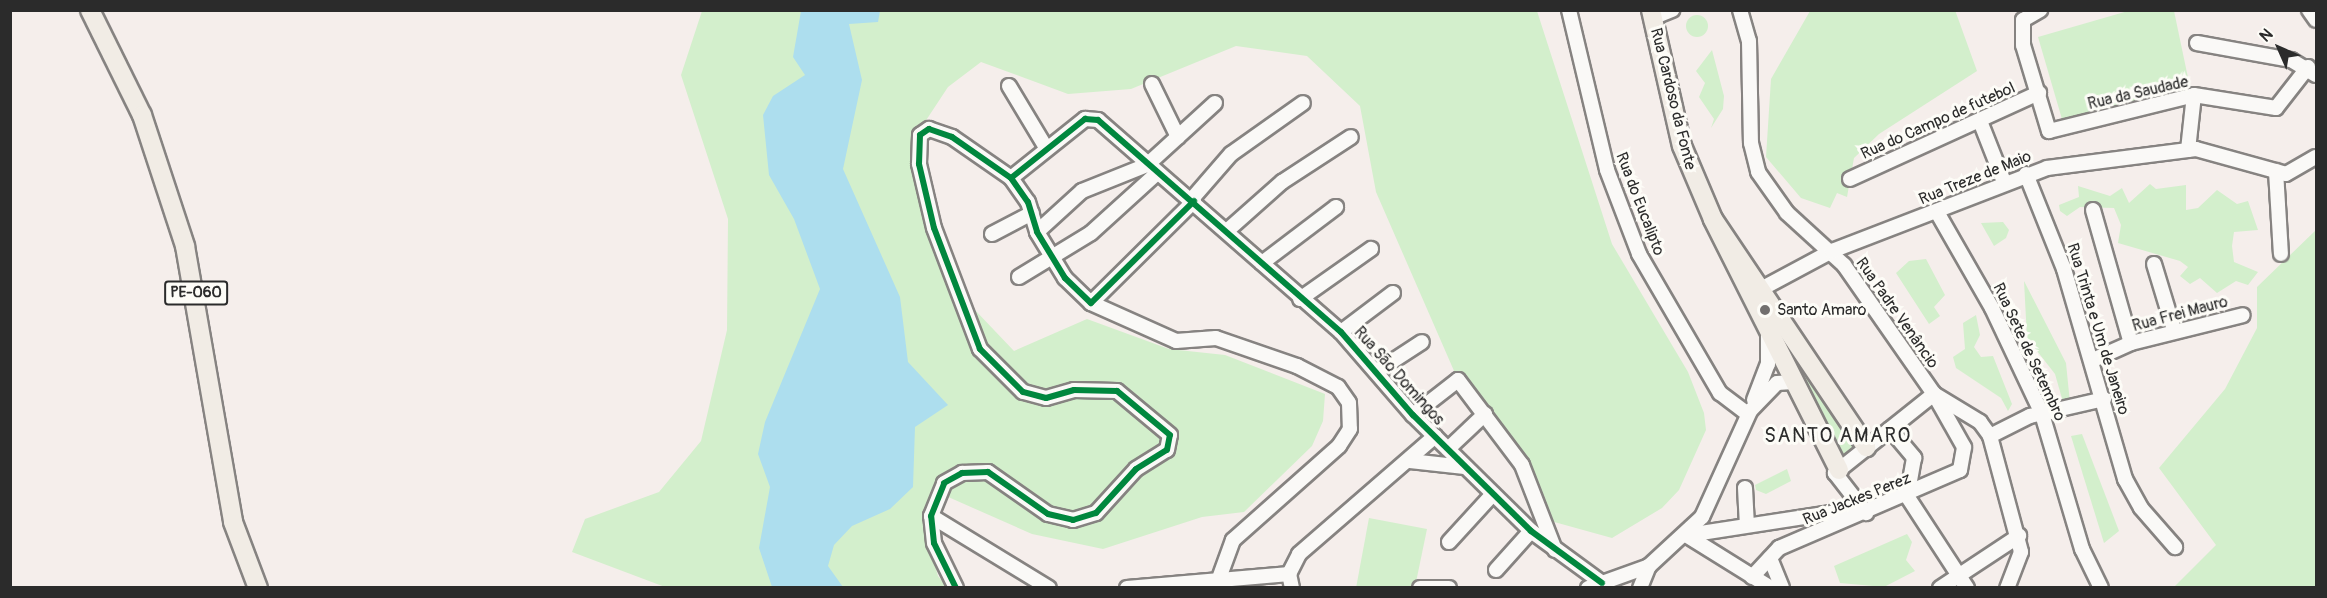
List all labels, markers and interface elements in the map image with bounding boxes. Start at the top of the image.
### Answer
north arrow [2249,18,2309,78]
text: N [2255,24,2277,46]
street label: Rua Cardoso da Fonte [1646,26,1700,172]
street label: Rua da Saudade [2086,72,2190,114]
street label: Rua do Campo de futebol [1858,78,2018,164]
street label: Rua Treze de Maio [1916,147,2034,209]
street label: Rua do Eucalipto [1612,150,1668,258]
street label: Rua Trinta e Um de Janeiro [2063,241,2133,417]
street label: Rua Padre Venâncio [1852,254,1942,372]
street label: Rua Sete de Setembro [1989,280,2069,424]
road number: PE-060 [163,281,229,305]
street label: Rua Frei Mauro [2130,292,2230,336]
place label: Santo Amaro [1777,300,1866,320]
marker: Santo Amaro [1758,303,1772,317]
street label: Rua São Domingos [1350,323,1448,429]
district label: SANTO AMARO [1764,423,1912,447]
street label: Rua Jackes Perez [1800,469,1914,529]

